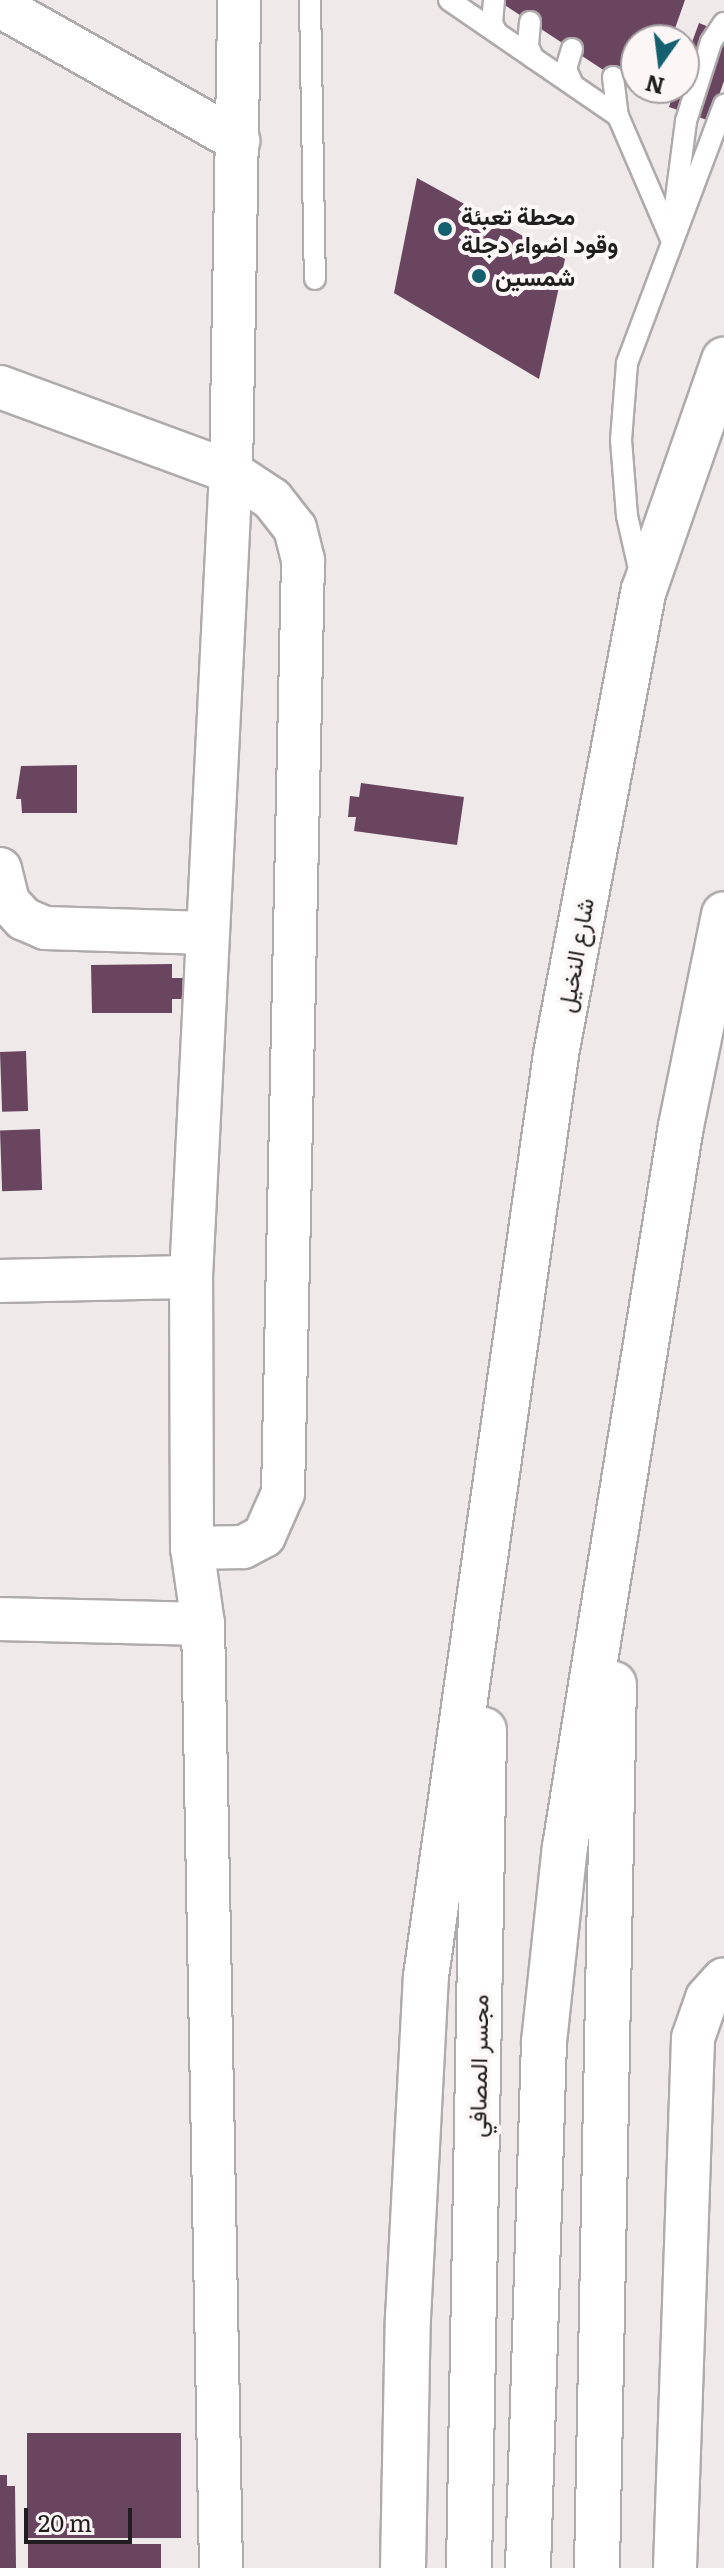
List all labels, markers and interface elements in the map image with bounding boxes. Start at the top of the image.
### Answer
north arrow [620,24,700,104]
text: N [642,68,668,104]
place label: محطة تعبئة وقود اضواء دجلة [461,201,618,257]
marker: محطة تعبئة وقود اضواء دجلة [436,220,454,238]
place label: شمسين [495,262,575,290]
marker: شمسين [470,267,488,285]
street label: شارع النخيل [550,896,598,1014]
street label: مجسر المصافي [461,1994,493,2138]
scale bar [28,2492,136,2542]
text: 20 m [38,2504,92,2539]

